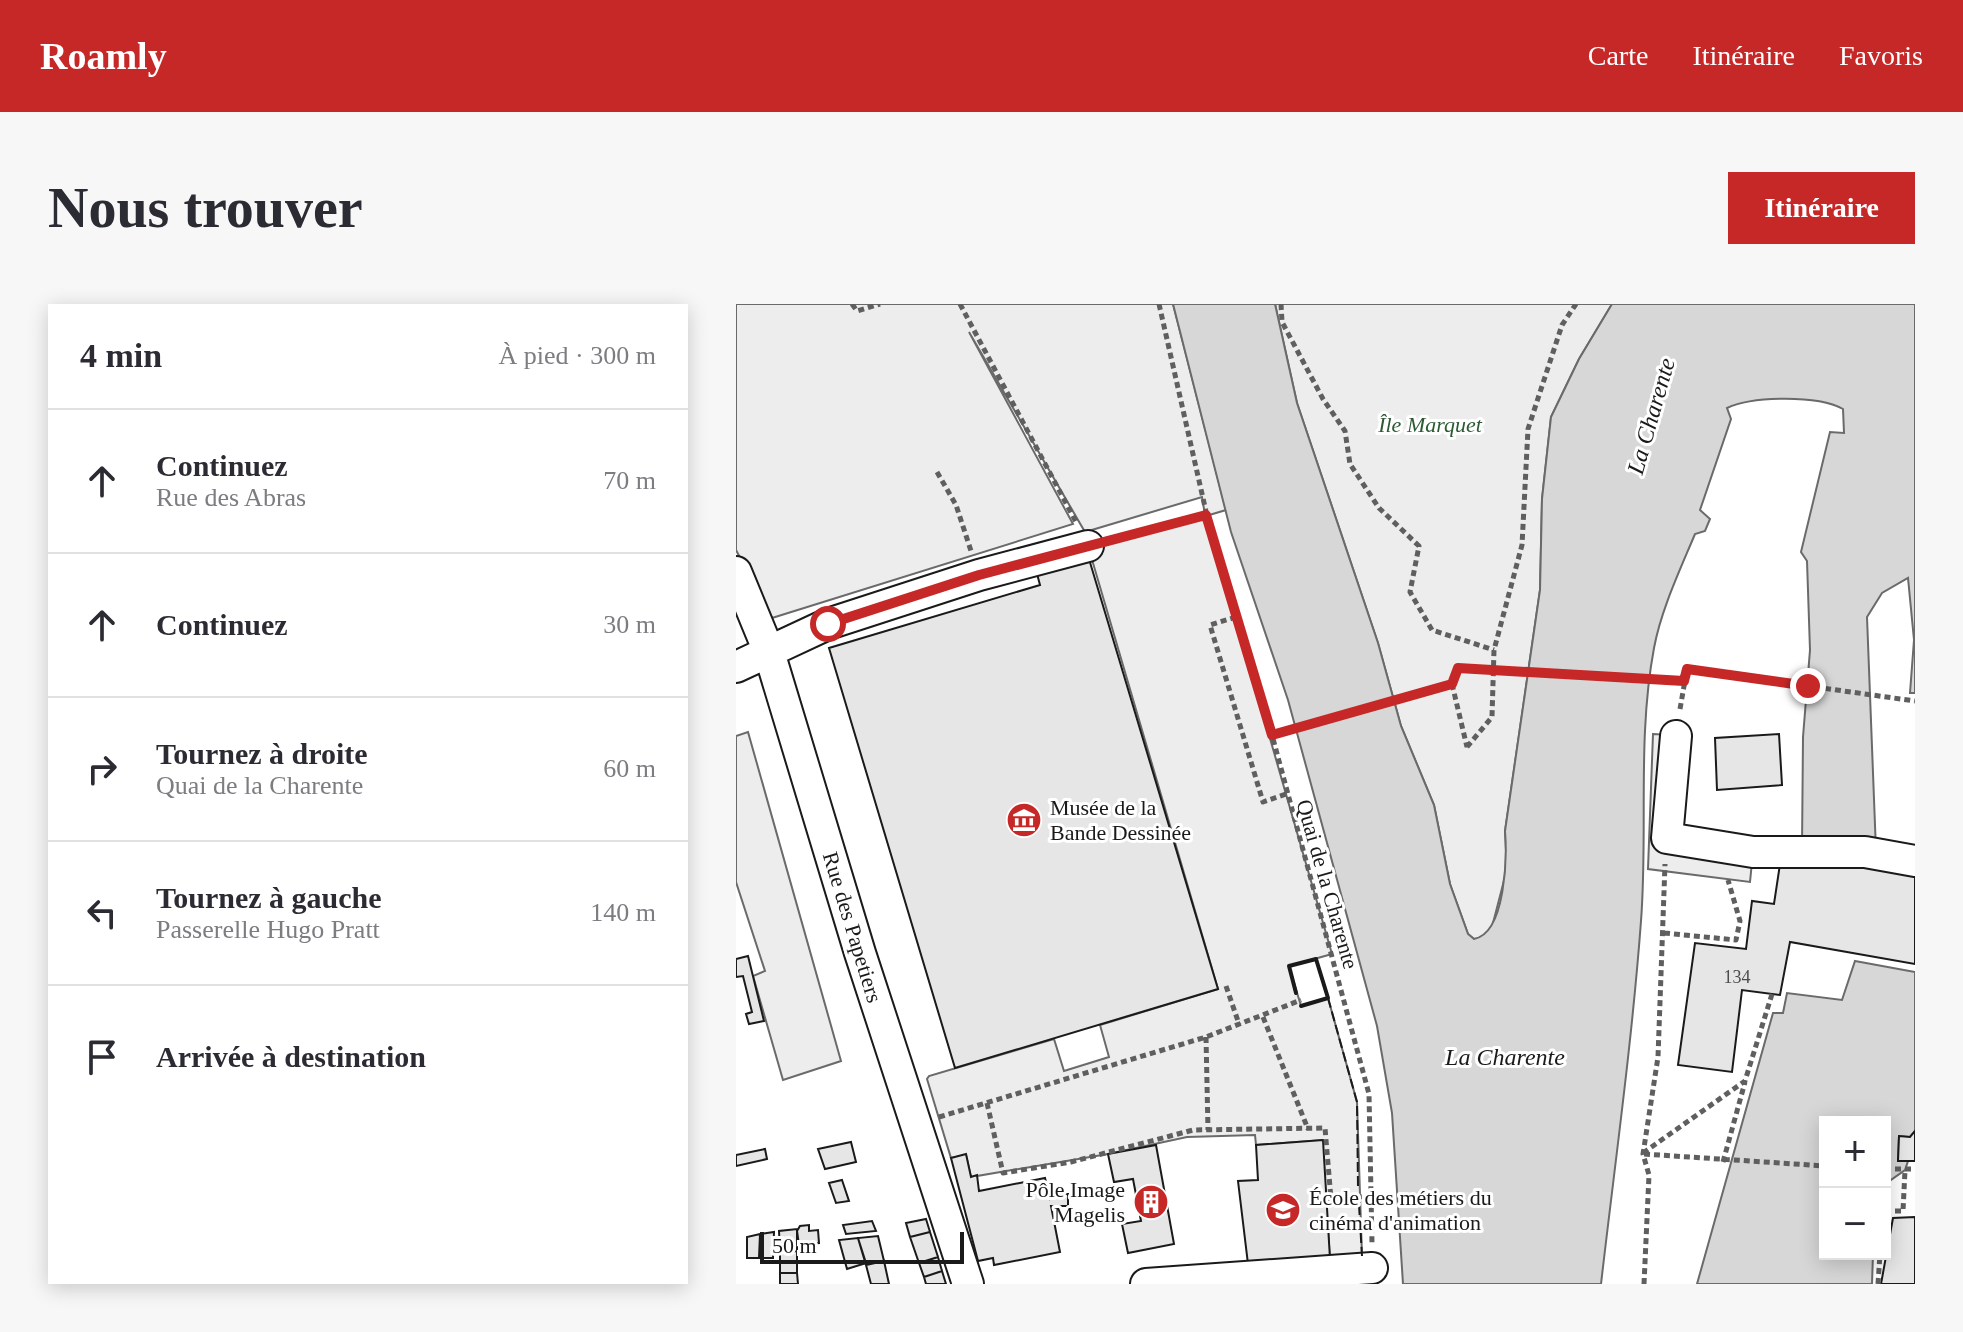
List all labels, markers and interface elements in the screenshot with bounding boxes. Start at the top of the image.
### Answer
text: Roamly [40,35,167,77]
text: Carte [1588,40,1648,71]
text: Itinéraire [1692,40,1795,71]
text: Favoris [1839,40,1923,71]
button: Itinéraire [1728,172,1915,244]
text: Nous trouver [48,177,363,239]
text: 4 min [80,337,162,374]
text: À pied · 300 m [499,341,656,370]
water label: La Charente [1622,355,1680,478]
park label: Île Marquet [1377,412,1483,437]
text: Continuez [156,449,288,482]
icon: ahead [80,459,124,503]
text: 70 m [603,466,656,495]
text: Rue des Abras [156,483,306,512]
icon: ahead [80,603,124,647]
route start [810,606,846,642]
text: Continuez [156,608,288,641]
text: 30 m [603,610,656,639]
route end [1790,668,1826,704]
text: Tournez à droite [156,737,368,770]
icon: right [80,747,124,791]
text: 60 m [603,754,656,783]
text: Quai de la Charente [156,771,363,800]
place label: Musée de la Bande Dessinée [1050,795,1191,845]
street label: Quai de la Charente [1291,796,1364,972]
museum icon: Musée de la Bande Dessinée [1005,801,1043,839]
street label: Rue des Papetiers [818,849,887,1006]
text: Tournez à gauche [156,881,382,914]
icon: left [80,891,124,935]
text: 140 m [590,898,656,927]
text: Passerelle Hugo Pratt [156,915,380,944]
house number: 134 [1724,967,1751,987]
icon: arrive [80,1035,124,1079]
text: Arrivée à destination [156,1040,426,1073]
water label: La Charente [1444,1044,1565,1070]
map controls [1819,1116,1891,1260]
button: + [1819,1116,1891,1188]
place label: Pôle Image Magelis [1025,1177,1125,1227]
building icon: Pôle Image Magelis [1132,1183,1170,1221]
place label: École des métiers du cinéma d'animation [1309,1185,1492,1235]
button: − [1819,1188,1891,1260]
school or university icon: École des métiers du cinéma d'animation [1264,1191,1302,1229]
scale bar [760,1228,964,1264]
text: 50 m [772,1233,817,1258]

